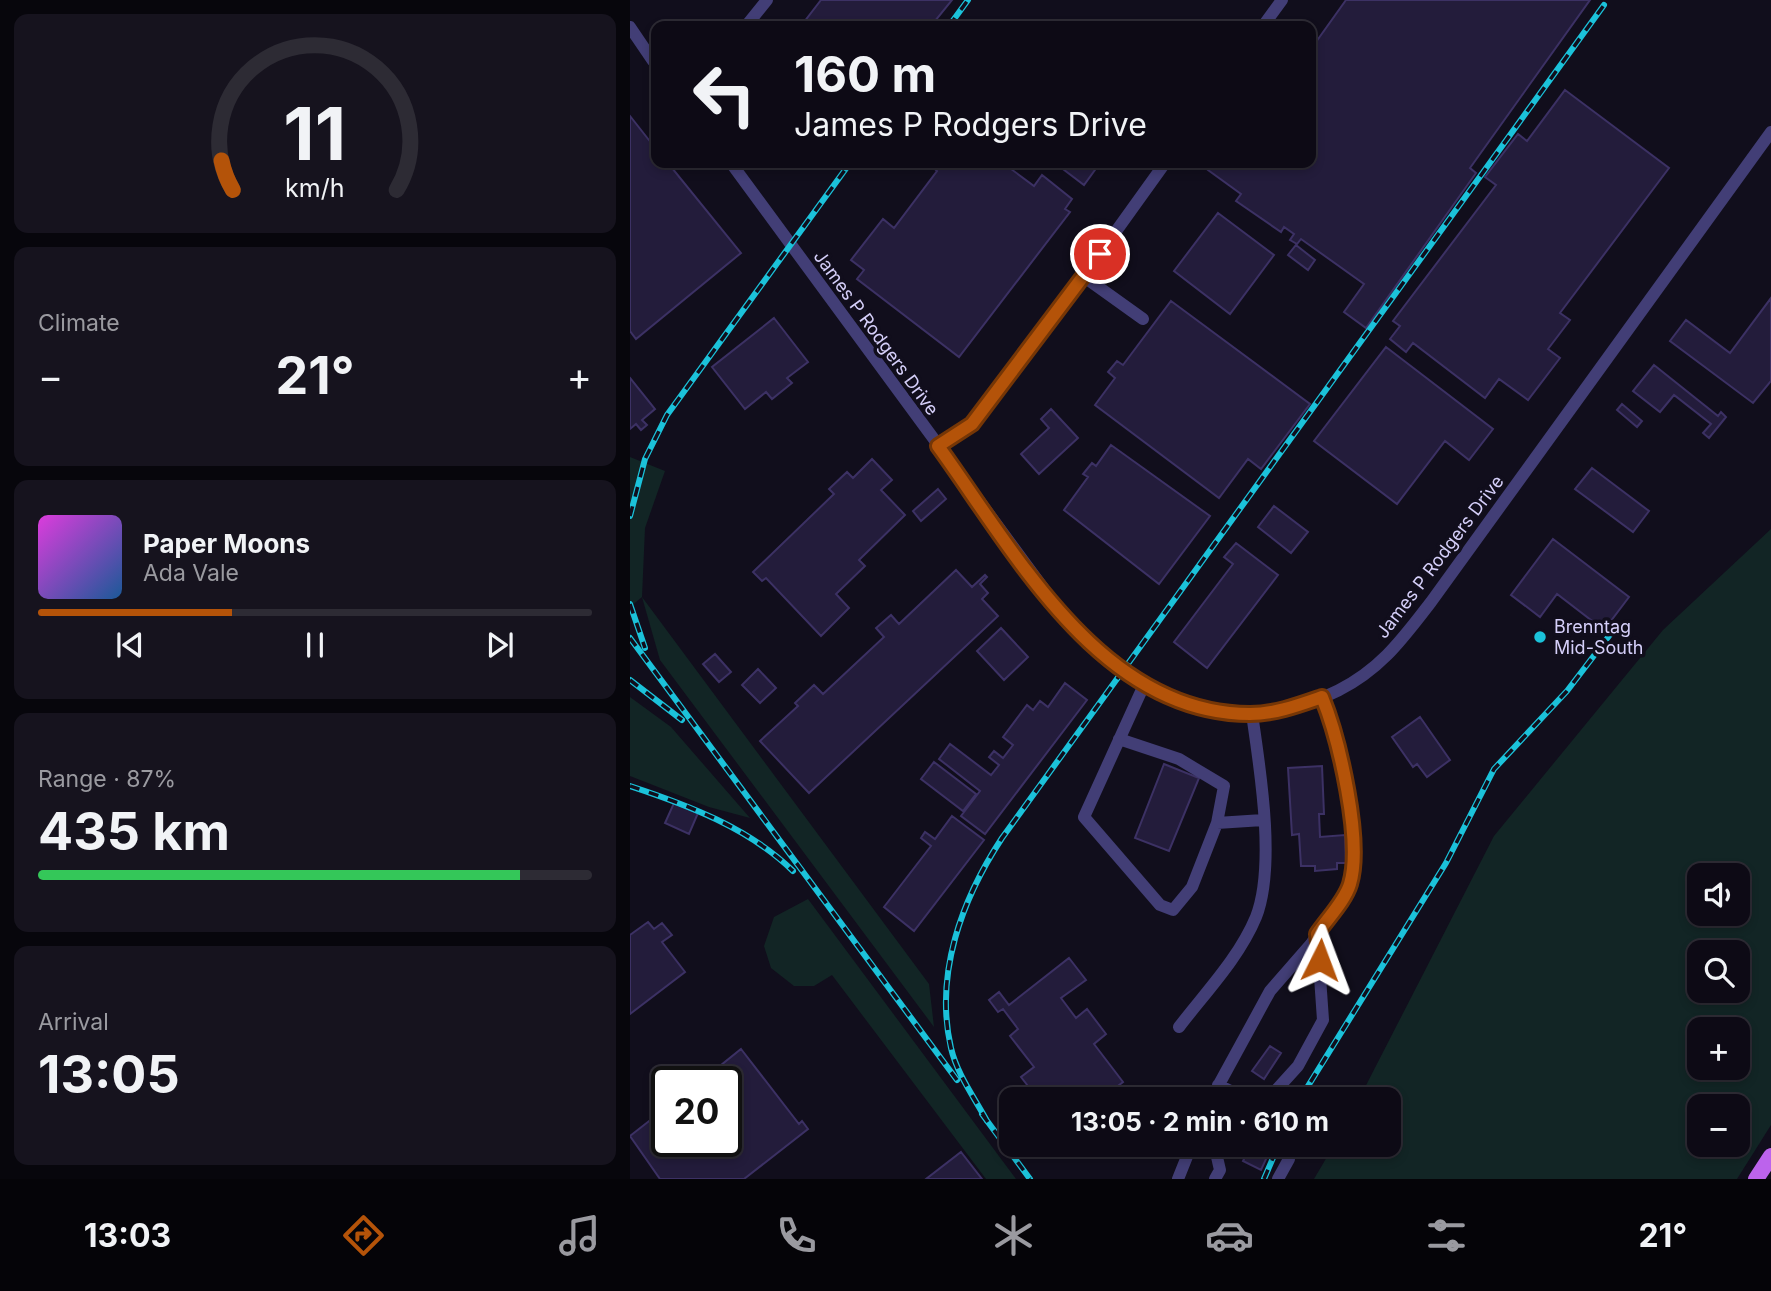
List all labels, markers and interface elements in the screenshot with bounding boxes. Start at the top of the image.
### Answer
text: 160 m [794,45,936,104]
icon: left [679,49,770,140]
text: 11 [284,89,346,178]
text: James P Rodgers Drive [794,105,1147,144]
text: km/h [285,172,345,202]
pin [1070,224,1130,284]
icon: arrive [1081,235,1119,273]
street label: James P Rodgers Drive [810,246,943,419]
text: Climate [38,309,120,337]
text: 21° [275,344,355,407]
text: − [38,353,63,399]
text: + [567,353,592,399]
street label: James P Rodgers Drive [1371,471,1508,642]
text: Paper Moons [143,528,310,559]
text: Ada Vale [143,559,239,587]
place label: Brenntag Mid-South [1554,616,1643,658]
icon: previous [111,626,149,664]
icon: pause [296,626,334,664]
icon: next [481,626,519,664]
marker: Brenntag Mid-South [1532,629,1548,645]
text: Range · 87% [38,765,176,793]
text: 435 km [38,800,230,863]
map controls [1687,863,1750,1157]
button: sound [1687,863,1750,926]
position arrow [1283,923,1357,997]
button: search [1687,940,1750,1003]
text: Arrival [38,1008,109,1036]
button: + [1687,1017,1750,1080]
text: 13:05 [38,1043,180,1106]
speed limit sign: 20 [651,1066,742,1157]
button: − [1687,1094,1750,1157]
text: 13:05 · 2 min · 610 m [1071,1106,1329,1137]
icon: directions [339,1211,388,1260]
icon: music [555,1211,604,1260]
icon: phone [772,1211,821,1260]
icon: climate [989,1211,1038,1260]
icon: car [1205,1211,1254,1260]
icon: filters [1422,1211,1471,1260]
text: 13:03 [84,1216,171,1255]
text: 21° [1638,1216,1687,1255]

